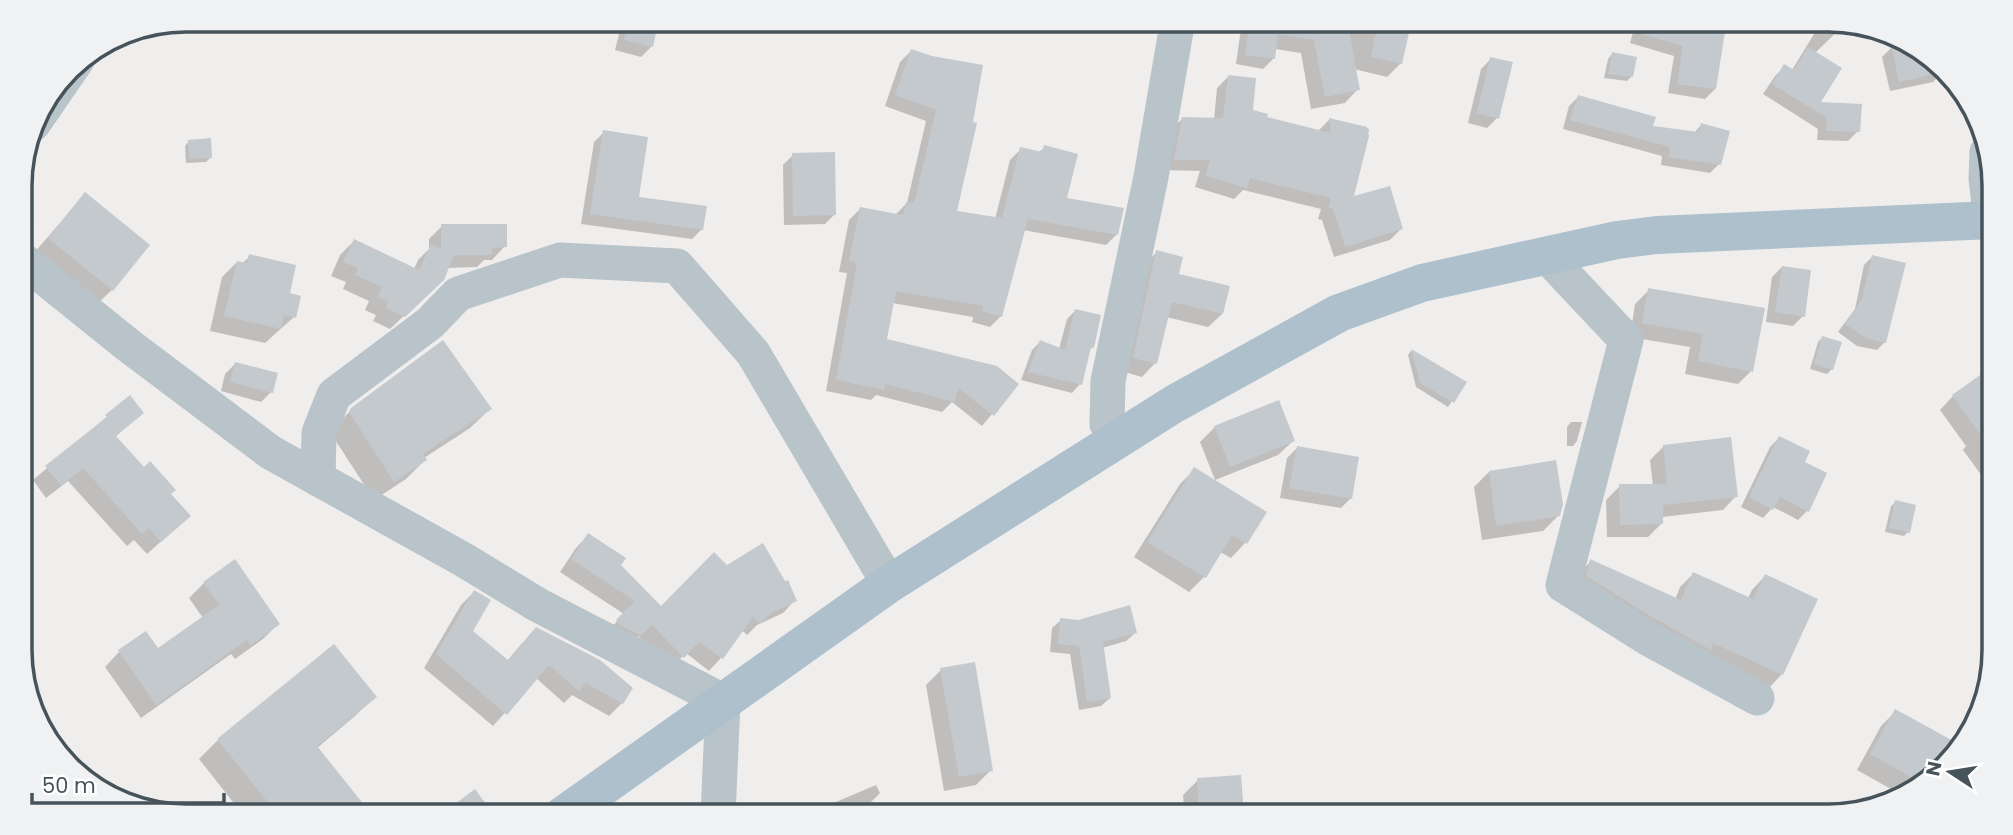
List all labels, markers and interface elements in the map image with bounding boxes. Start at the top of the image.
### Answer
north arrow [1915,737,1985,807]
text: N [1919,759,1949,778]
scale bar [32,762,224,806]
text: 50 m [42,771,96,800]

